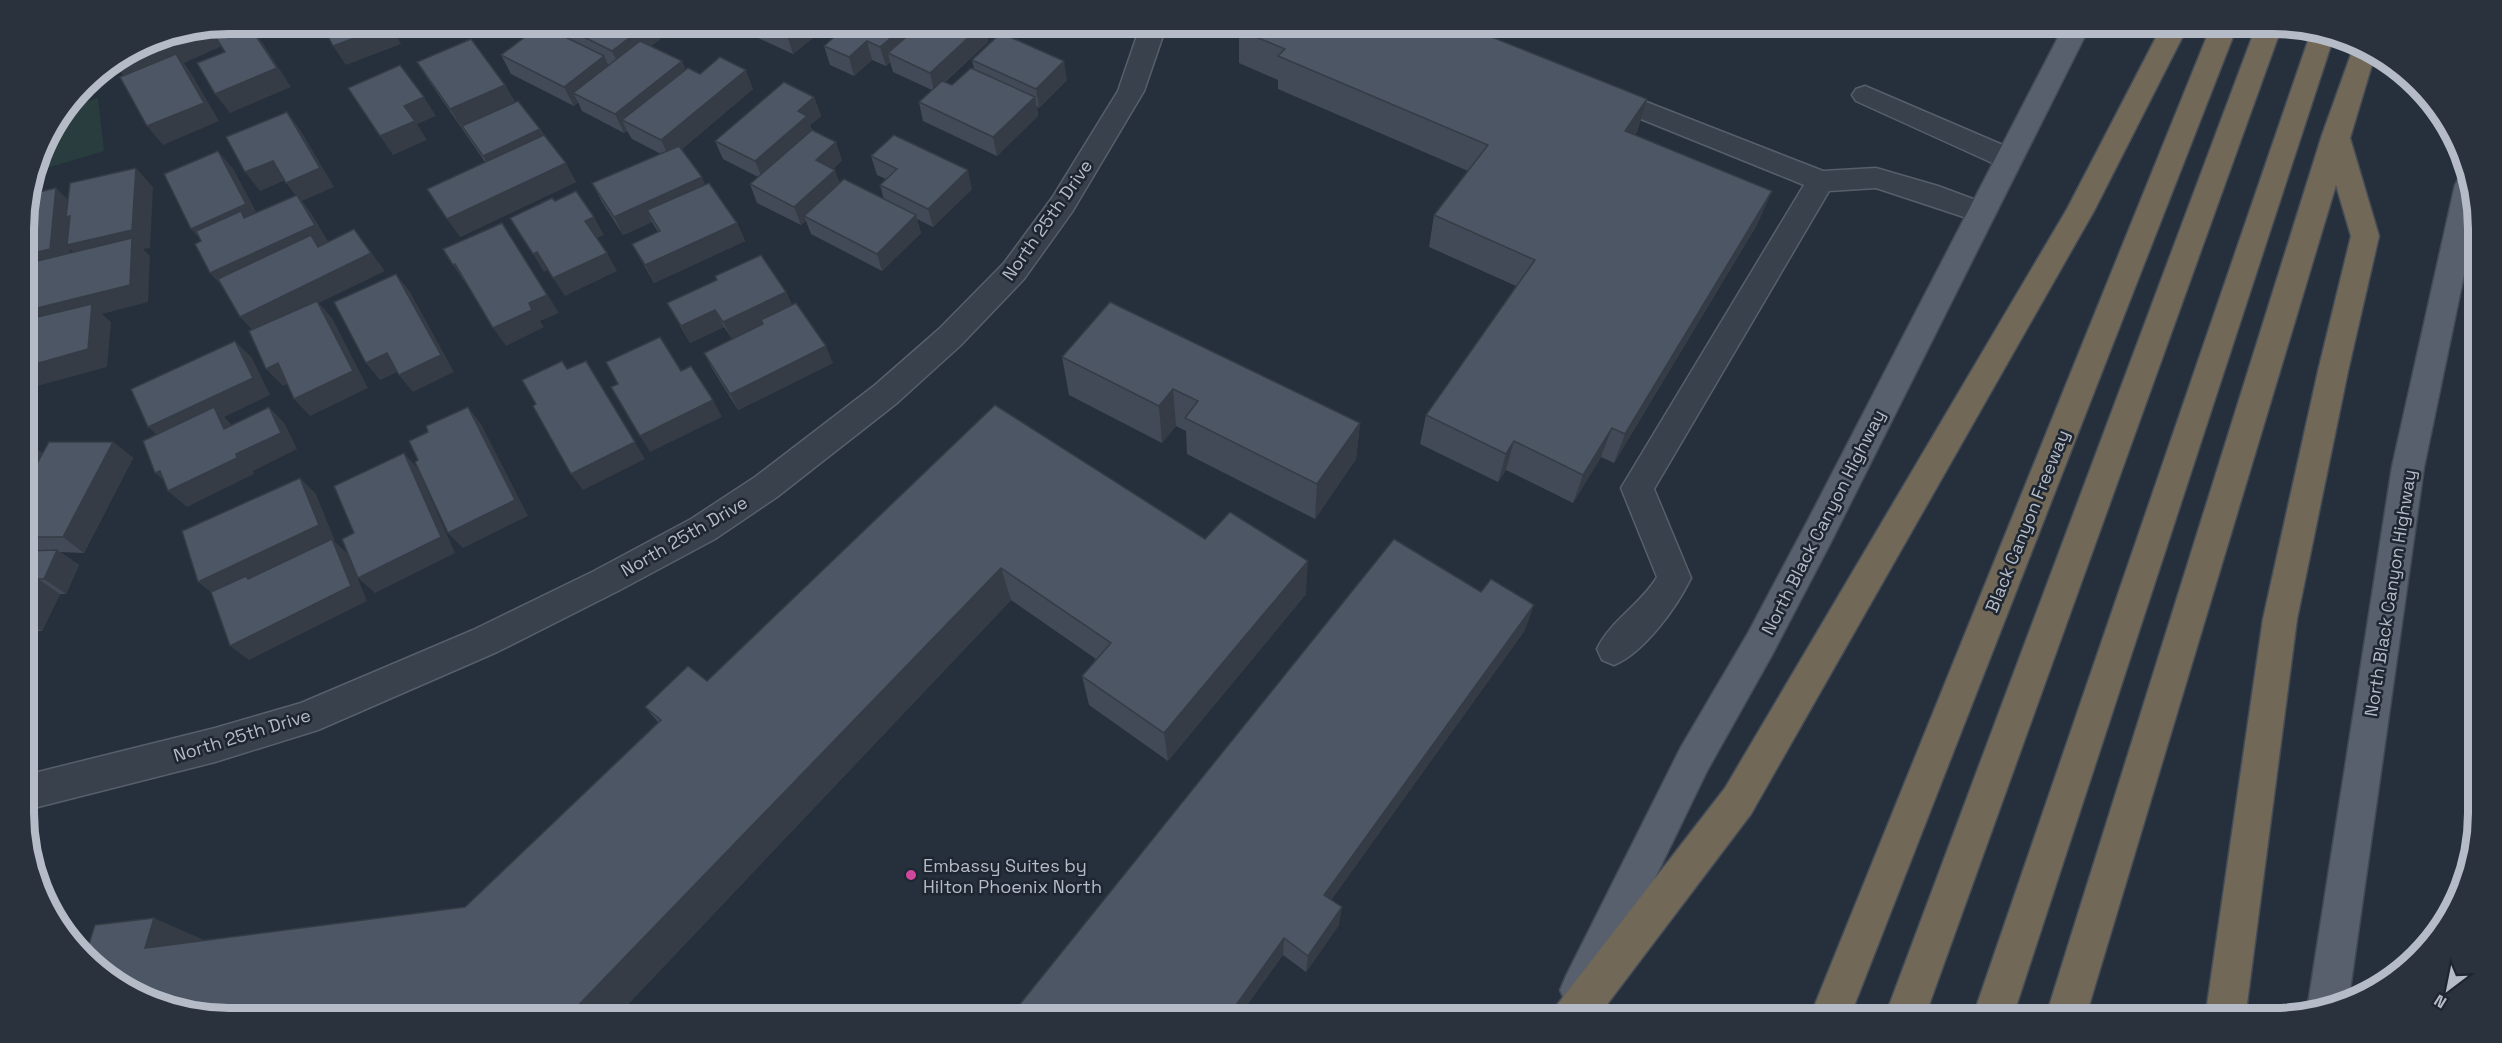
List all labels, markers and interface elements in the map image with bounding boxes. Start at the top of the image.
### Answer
street label: North 25th Drive [997,155,1097,285]
street label: North Black Canyon Highway [1756,405,1890,639]
street label: Black Canyon Freeway [1980,426,2074,616]
street label: North Black Canyon Highway [2359,468,2421,718]
street label: North 25th Drive [617,490,751,582]
street label: North 25th Drive [171,703,313,767]
place label: Embassy Suites by Hilton Phoenix North [923,854,1102,898]
marker: Embassy Suites by Hilton Phoenix North [904,868,918,882]
north arrow [2418,959,2478,1019]
text: N [2430,990,2450,1013]

